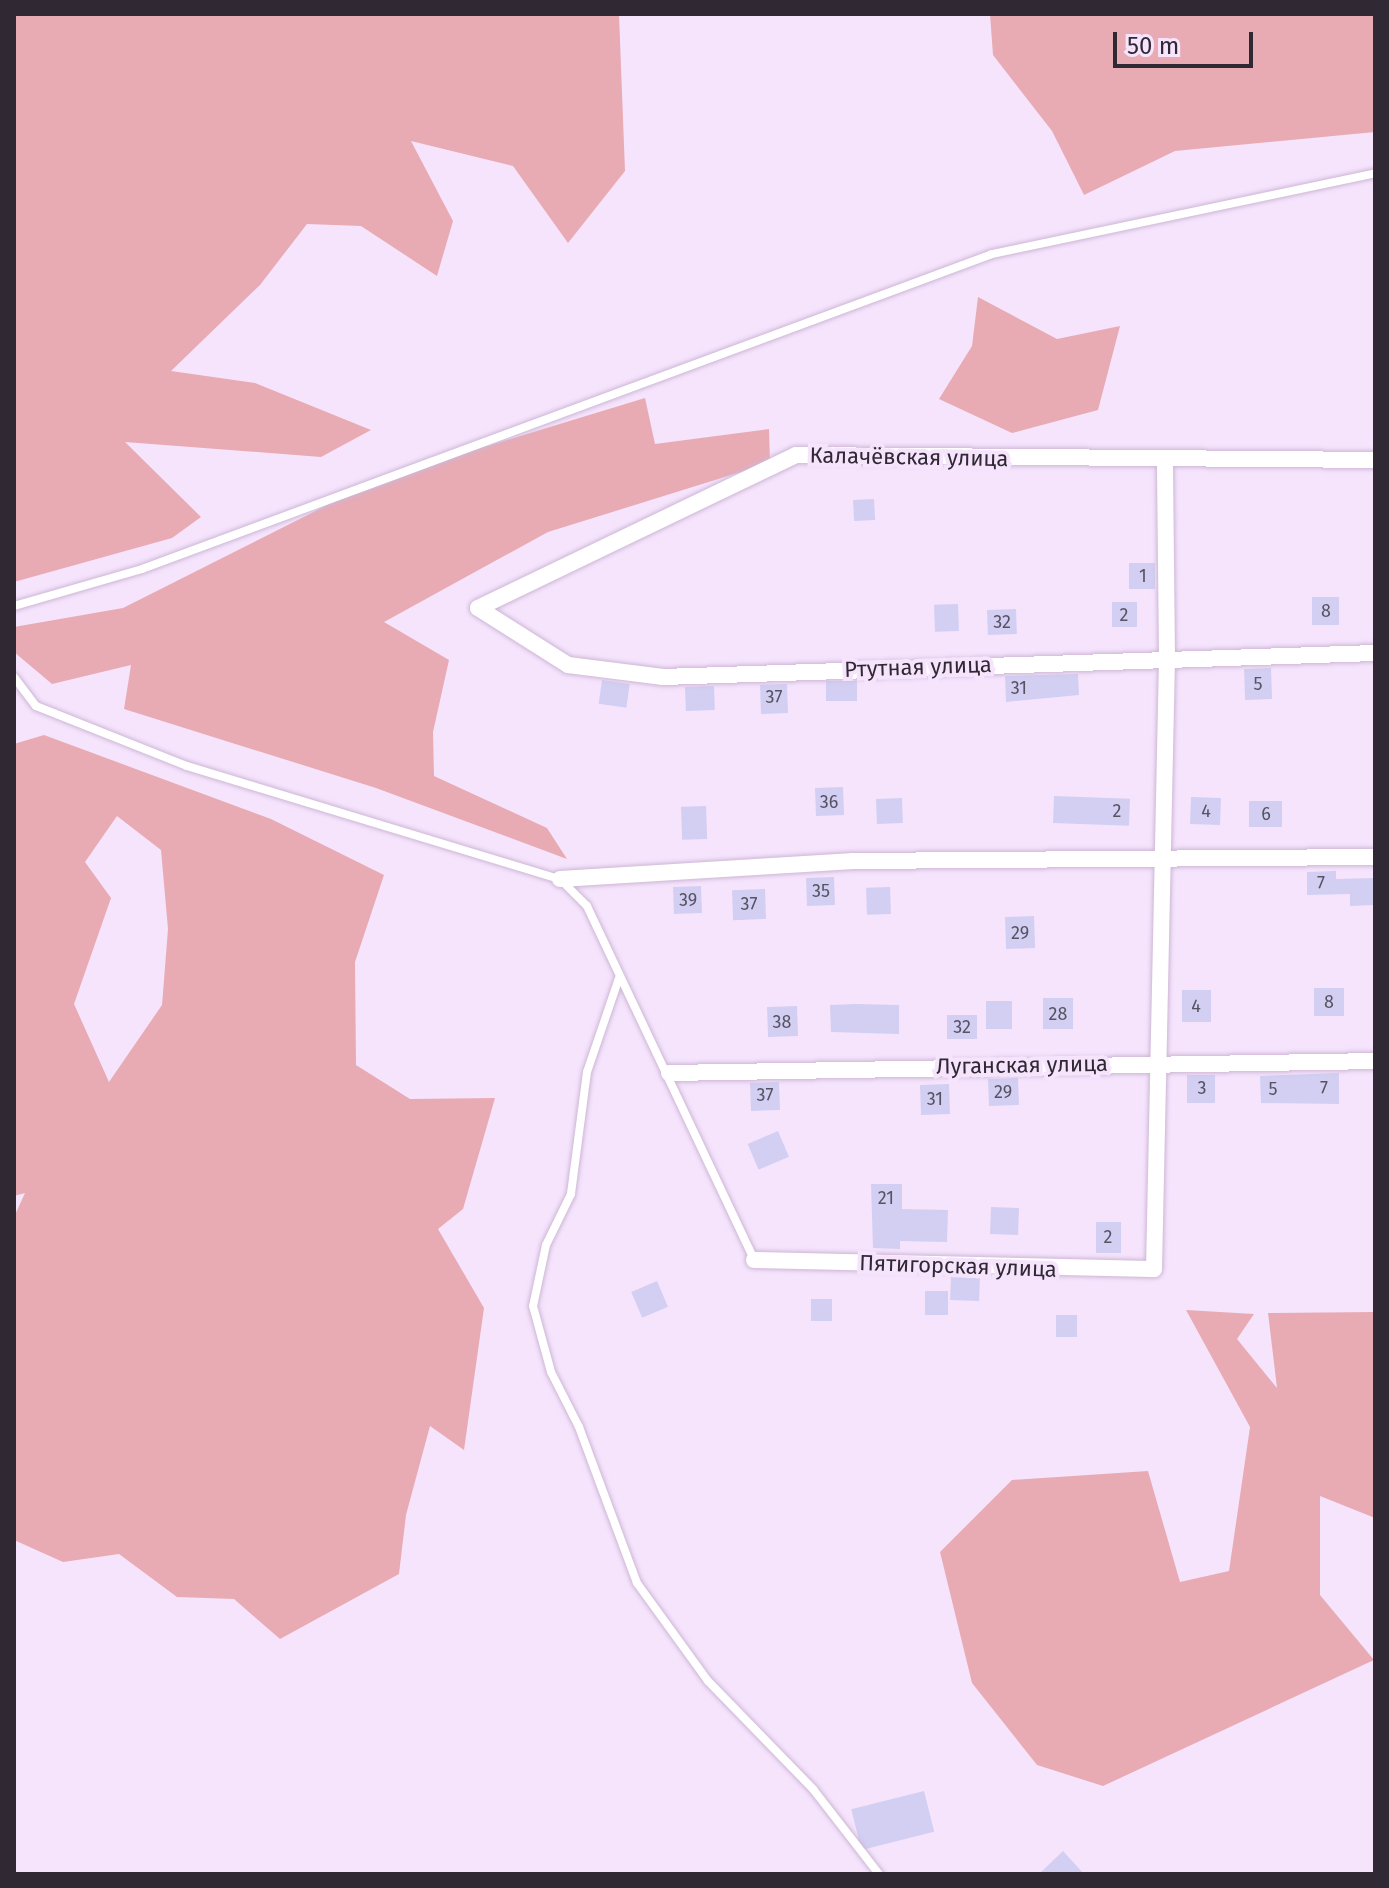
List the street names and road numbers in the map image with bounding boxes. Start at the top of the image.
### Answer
street label: Калачёвская улица [809,442,1009,472]
street label: Ртутная улица [844,651,992,683]
street label: Луганская улица [936,1050,1108,1080]
street label: Пятигорская улица [859,1249,1057,1283]

